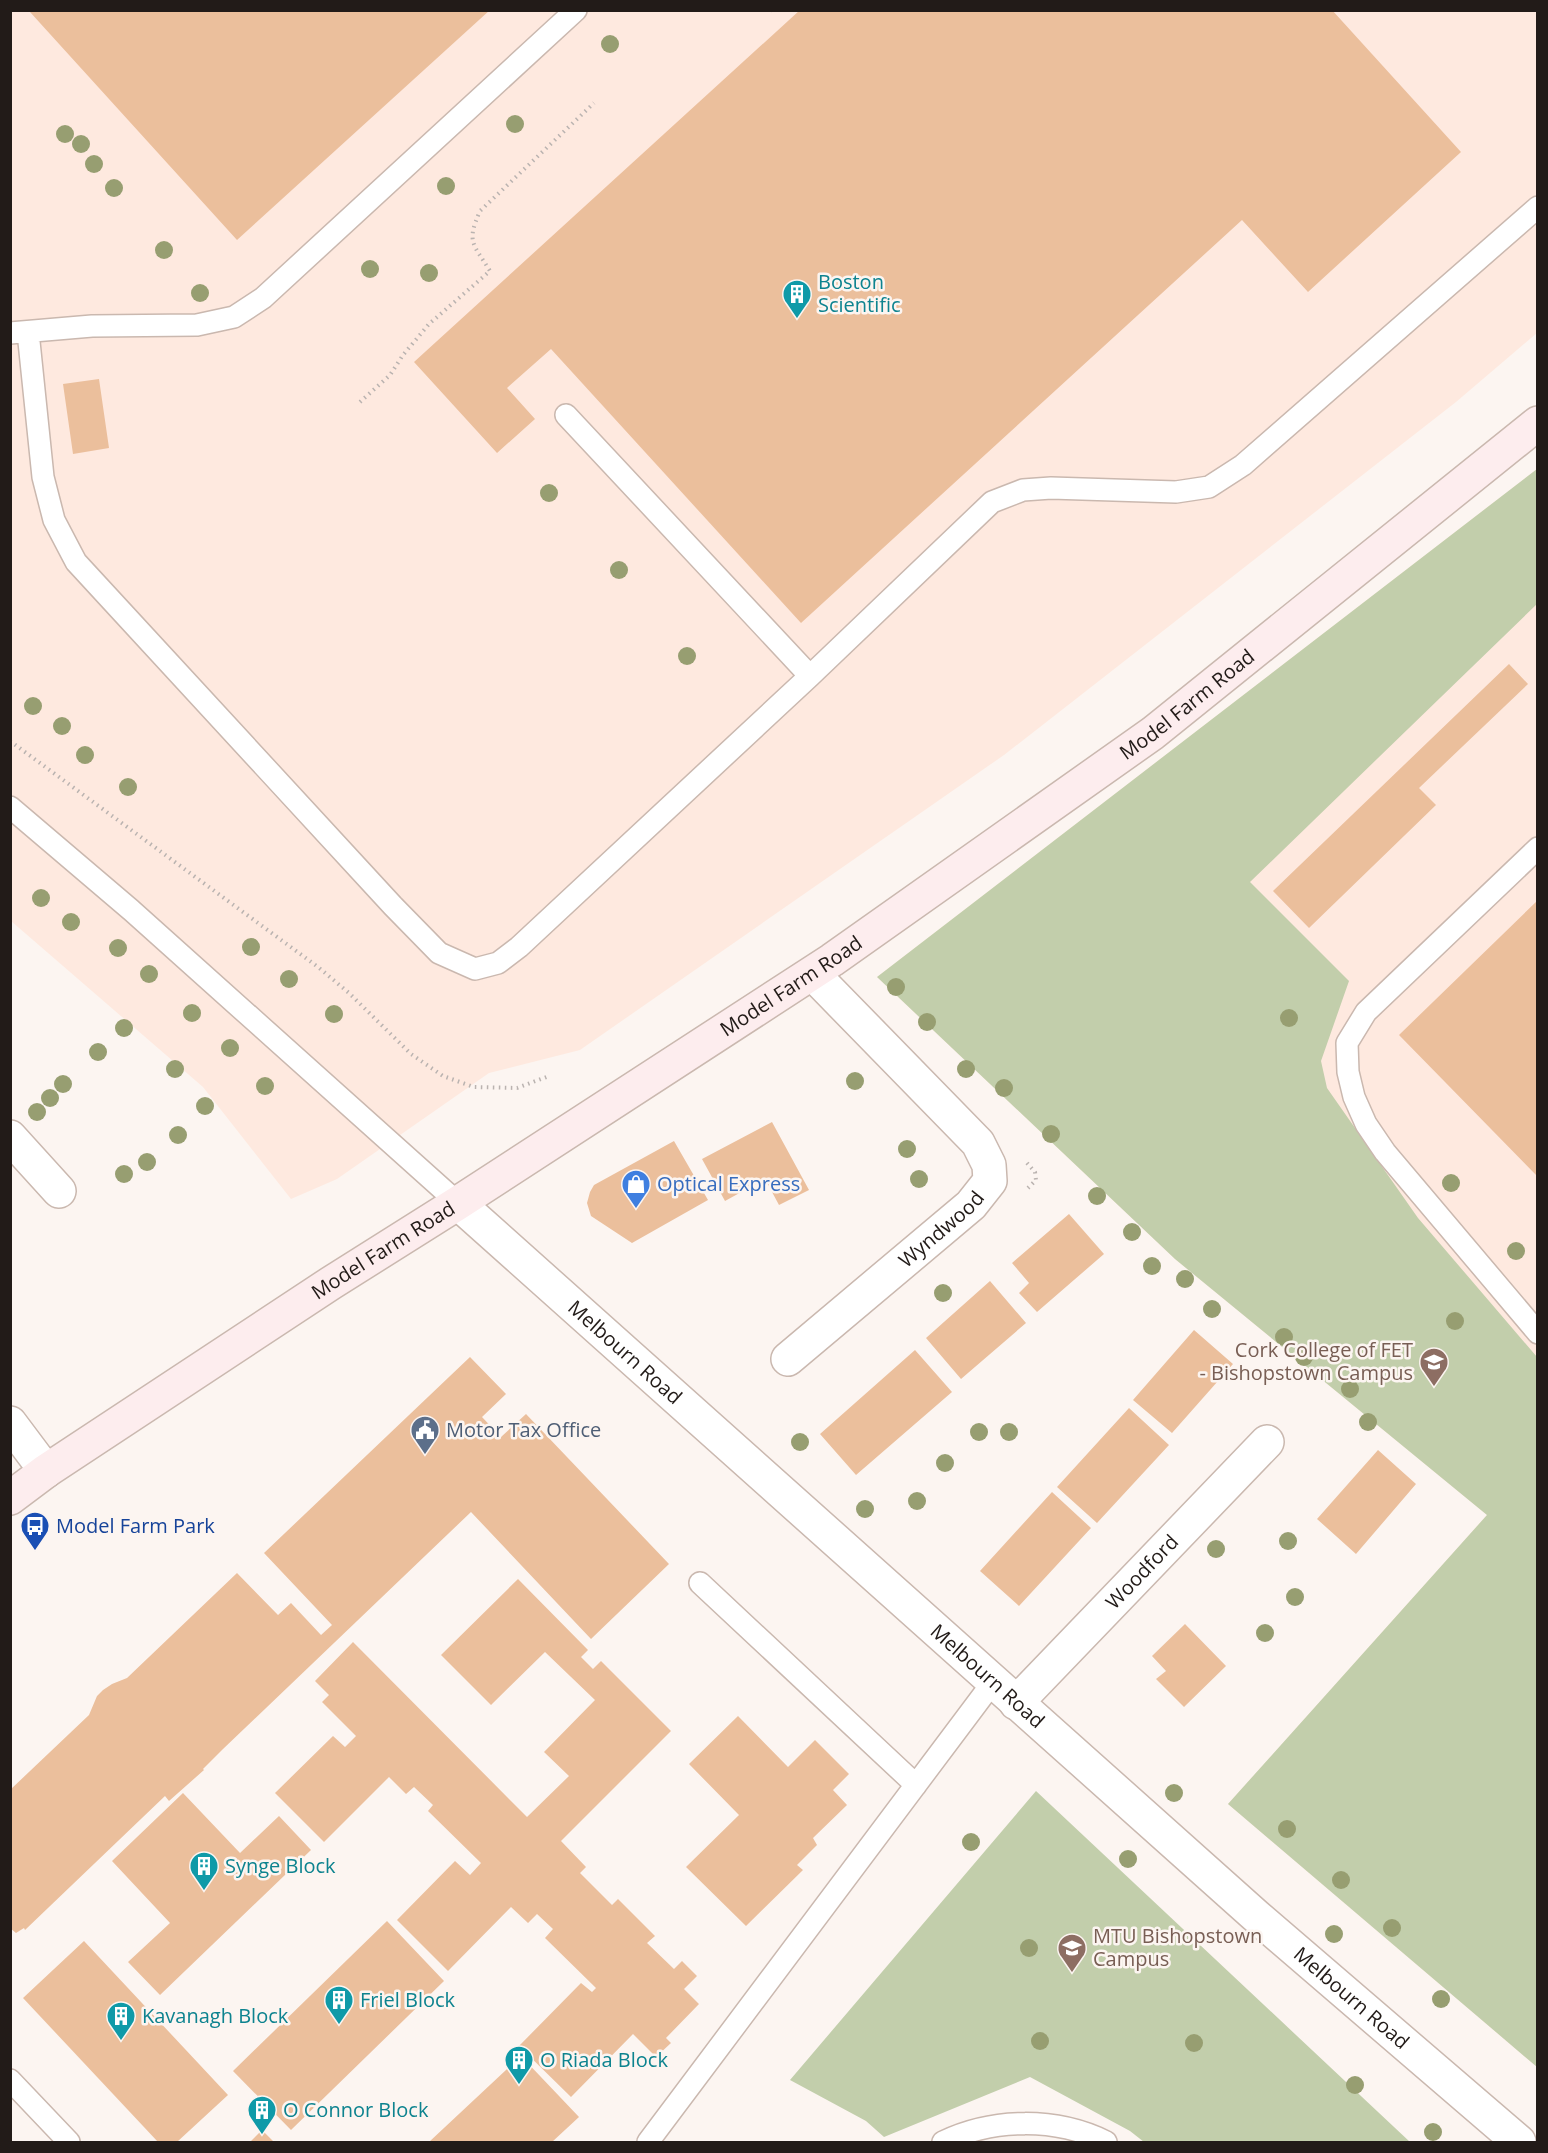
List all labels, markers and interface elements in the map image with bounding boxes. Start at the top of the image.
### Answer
place label: Boston Scientific [818,268,901,318]
building icon: Boston Scientific [781,278,813,320]
street label: Model Farm Road [1114,643,1260,766]
street label: Model Farm Road [715,929,867,1042]
shop icon: Optical Express [620,1168,652,1210]
place label: Optical Express [657,1170,800,1197]
street label: Wyndwood [893,1185,990,1273]
street label: Model Farm Road [306,1194,460,1305]
street label: Melbourn Road [563,1294,688,1410]
place label: Cork College of FET - Bishopstown Campus [1199,1336,1413,1386]
school or university icon: Cork College of FET - Bishopstown Campus [1418,1346,1450,1388]
public building icon: Motor Tax Office [409,1414,441,1456]
place label: Motor Tax Office [446,1416,601,1443]
bus stop icon: Model Farm Park [19,1510,51,1552]
place label: Model Farm Park [56,1512,215,1539]
street label: Woodford [1099,1528,1184,1615]
street label: Melbourn Road [925,1618,1051,1734]
building icon: Synge Block [188,1850,220,1892]
place label: Synge Block [225,1852,336,1879]
place label: MTU Bishopstown Campus [1093,1922,1262,1972]
school or university icon: MTU Bishopstown Campus [1056,1932,1088,1974]
street label: Melbourn Road [1288,1940,1415,2055]
building icon: Friel Block [323,1984,355,2026]
place label: Friel Block [360,1986,456,2013]
building icon: Kavanagh Block [105,2000,137,2042]
place label: Kavanagh Block [142,2002,289,2029]
building icon: O Riada Block [503,2044,535,2086]
place label: O Riada Block [540,2046,668,2073]
building icon: O Connor Block [246,2094,278,2136]
place label: O Connor Block [283,2096,429,2123]

